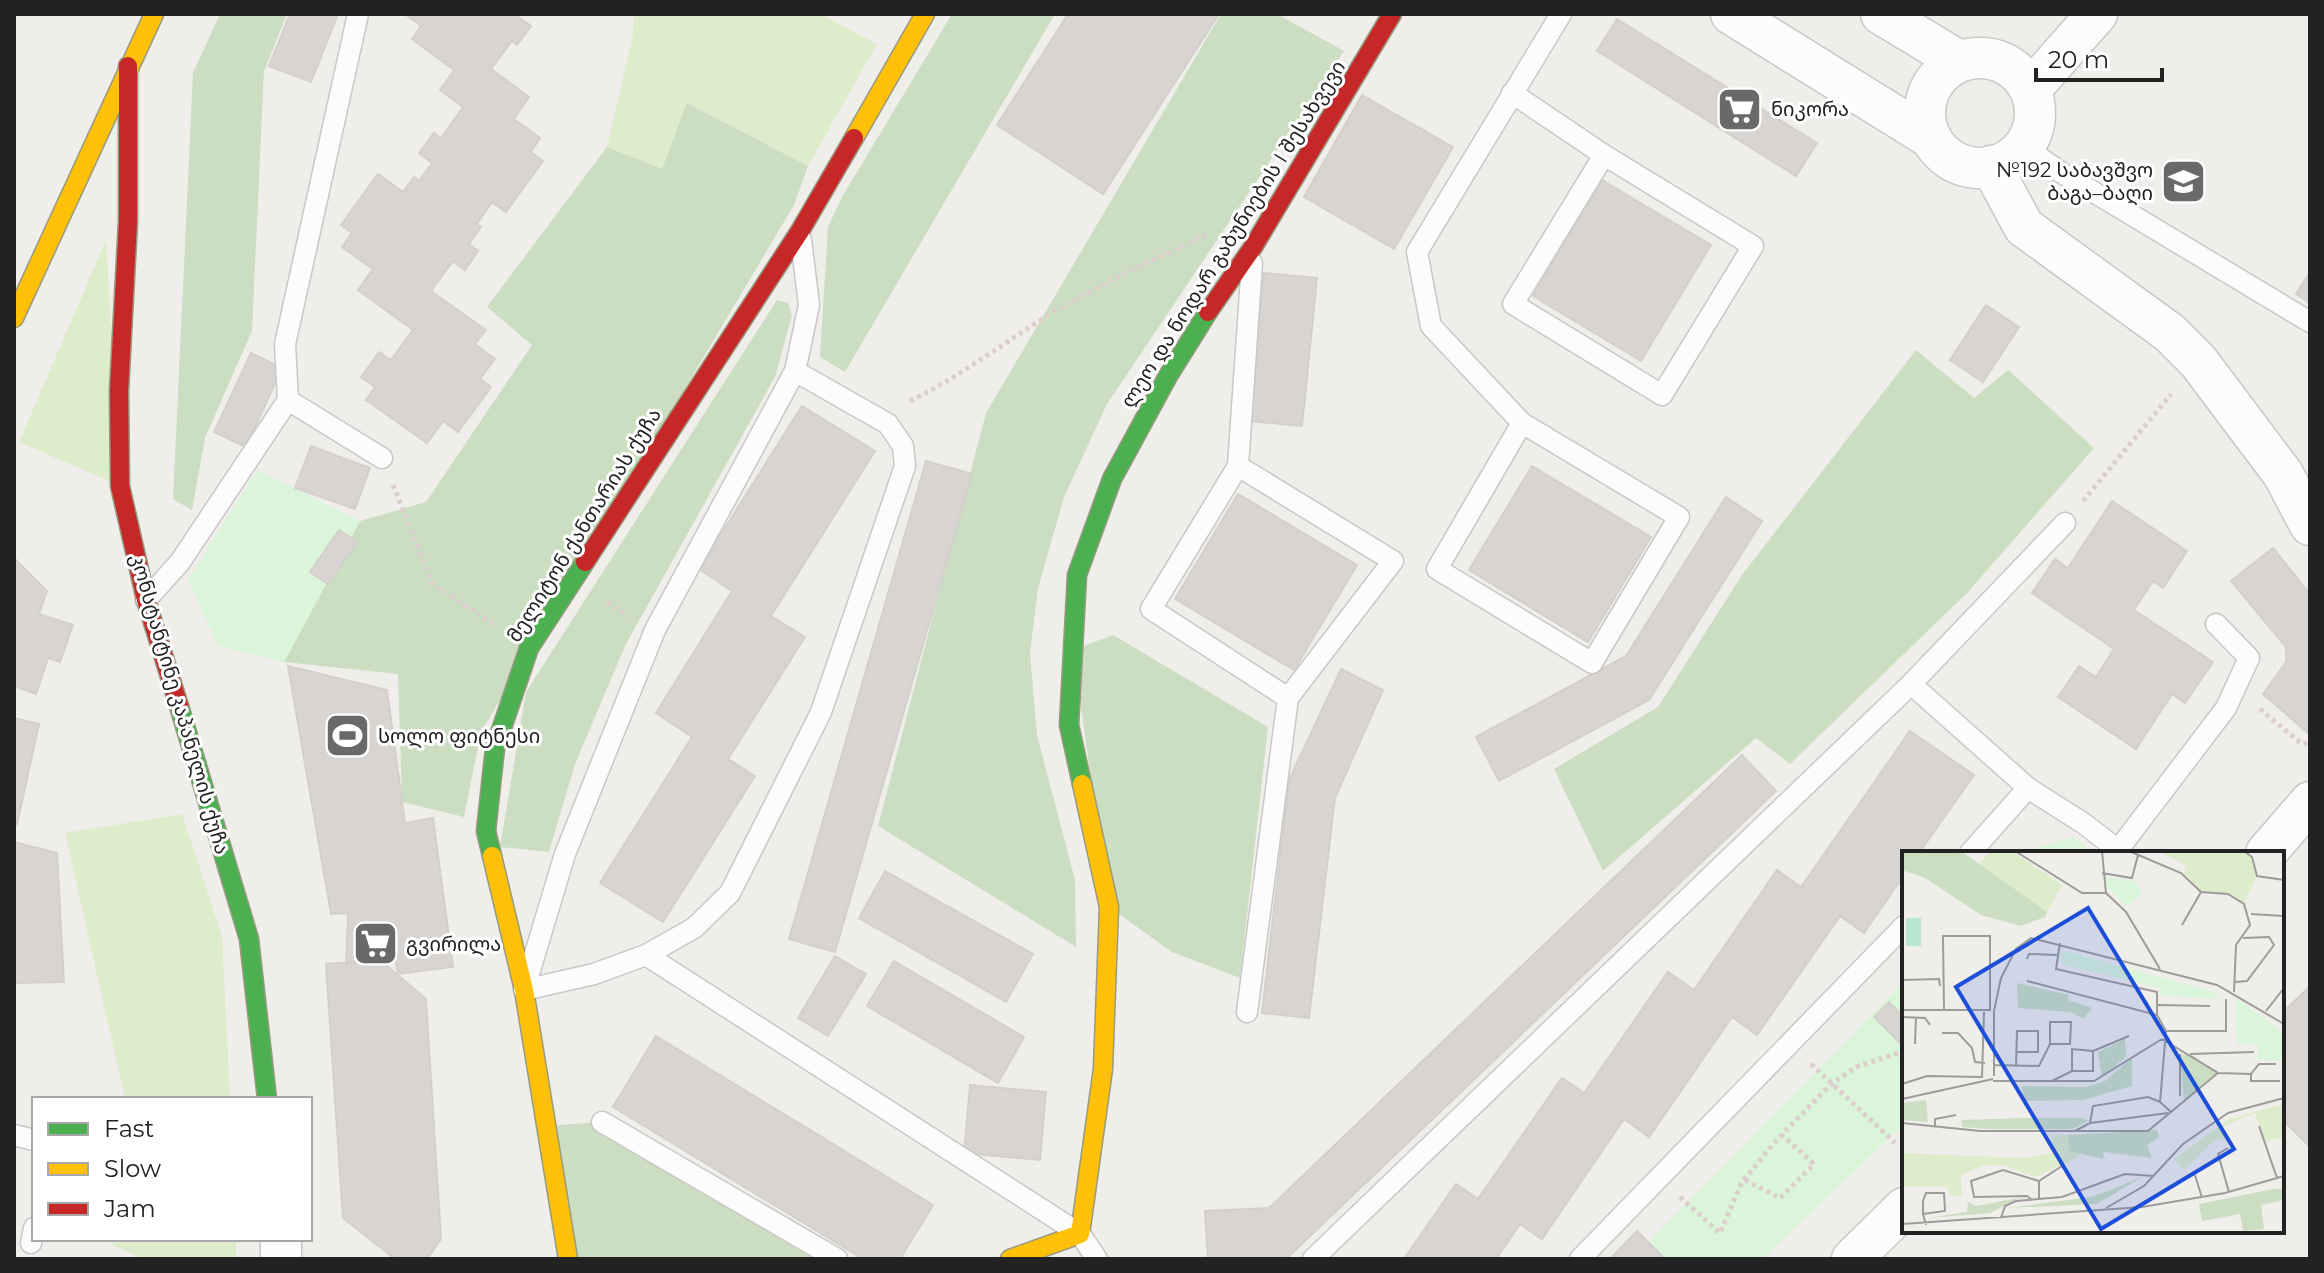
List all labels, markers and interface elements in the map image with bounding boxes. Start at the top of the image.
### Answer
scale bar [2036,32,2162,82]
text: 20 m [2048,45,2109,74]
street label: ლეო და ნოდარ გაბუნიების I შესახვევი [1116,56,1351,413]
supermarket icon: ნიკორა [1716,85,1764,133]
place label: ნიკორა [1771,97,1849,121]
school or university icon: №192 საბავშვო ბაგა–ბაღი [2160,157,2208,205]
place label: №192 საბავშვო ბაგა–ბაღი [1996,158,2153,206]
street label: მელიტონ ქანთარიას ქუჩა [502,404,667,647]
street label: კონსტანტინე კაპანელის ქუჩა [125,551,234,857]
sports icon: სოლო ფიტნესი [323,712,371,760]
place label: სოლო ფიტნესი [378,724,540,749]
inset map [1902,851,2284,1233]
supermarket icon: გვირილა [351,920,399,968]
place label: გვირილა [406,932,501,957]
legend [32,1097,312,1241]
text: Fast [104,1114,155,1143]
text: Slow [104,1154,161,1183]
text: Jam [103,1194,156,1223]

